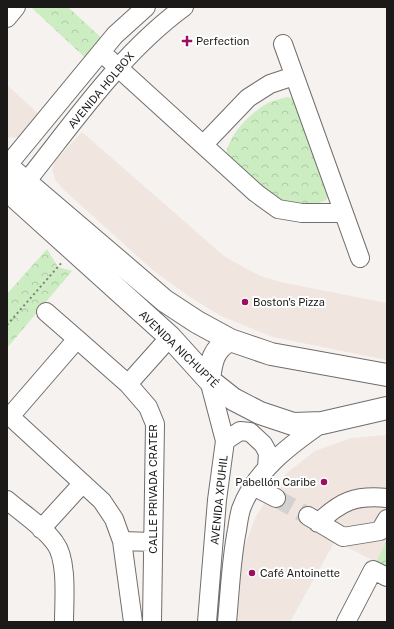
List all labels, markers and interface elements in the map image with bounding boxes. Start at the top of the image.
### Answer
marker: Perfection [181,35,193,47]
place label: Perfection [196,35,249,47]
street label: AVENIDA HOLBOX [66,49,137,131]
place label: Boston's Pizza [253,296,325,308]
marker: Boston's Pizza [240,297,250,307]
street label: AVENIDA NICHUPTÉ [137,307,222,390]
street label: CALLE PRIVADA CRATER [147,424,159,554]
street label: AVENIDA XPUHIL [208,455,230,545]
place label: Pabellón Caribe [235,476,316,488]
marker: Pabellón Caribe [319,477,329,487]
place label: Café Antoinette [260,567,340,579]
marker: Café Antoinette [247,568,257,578]

